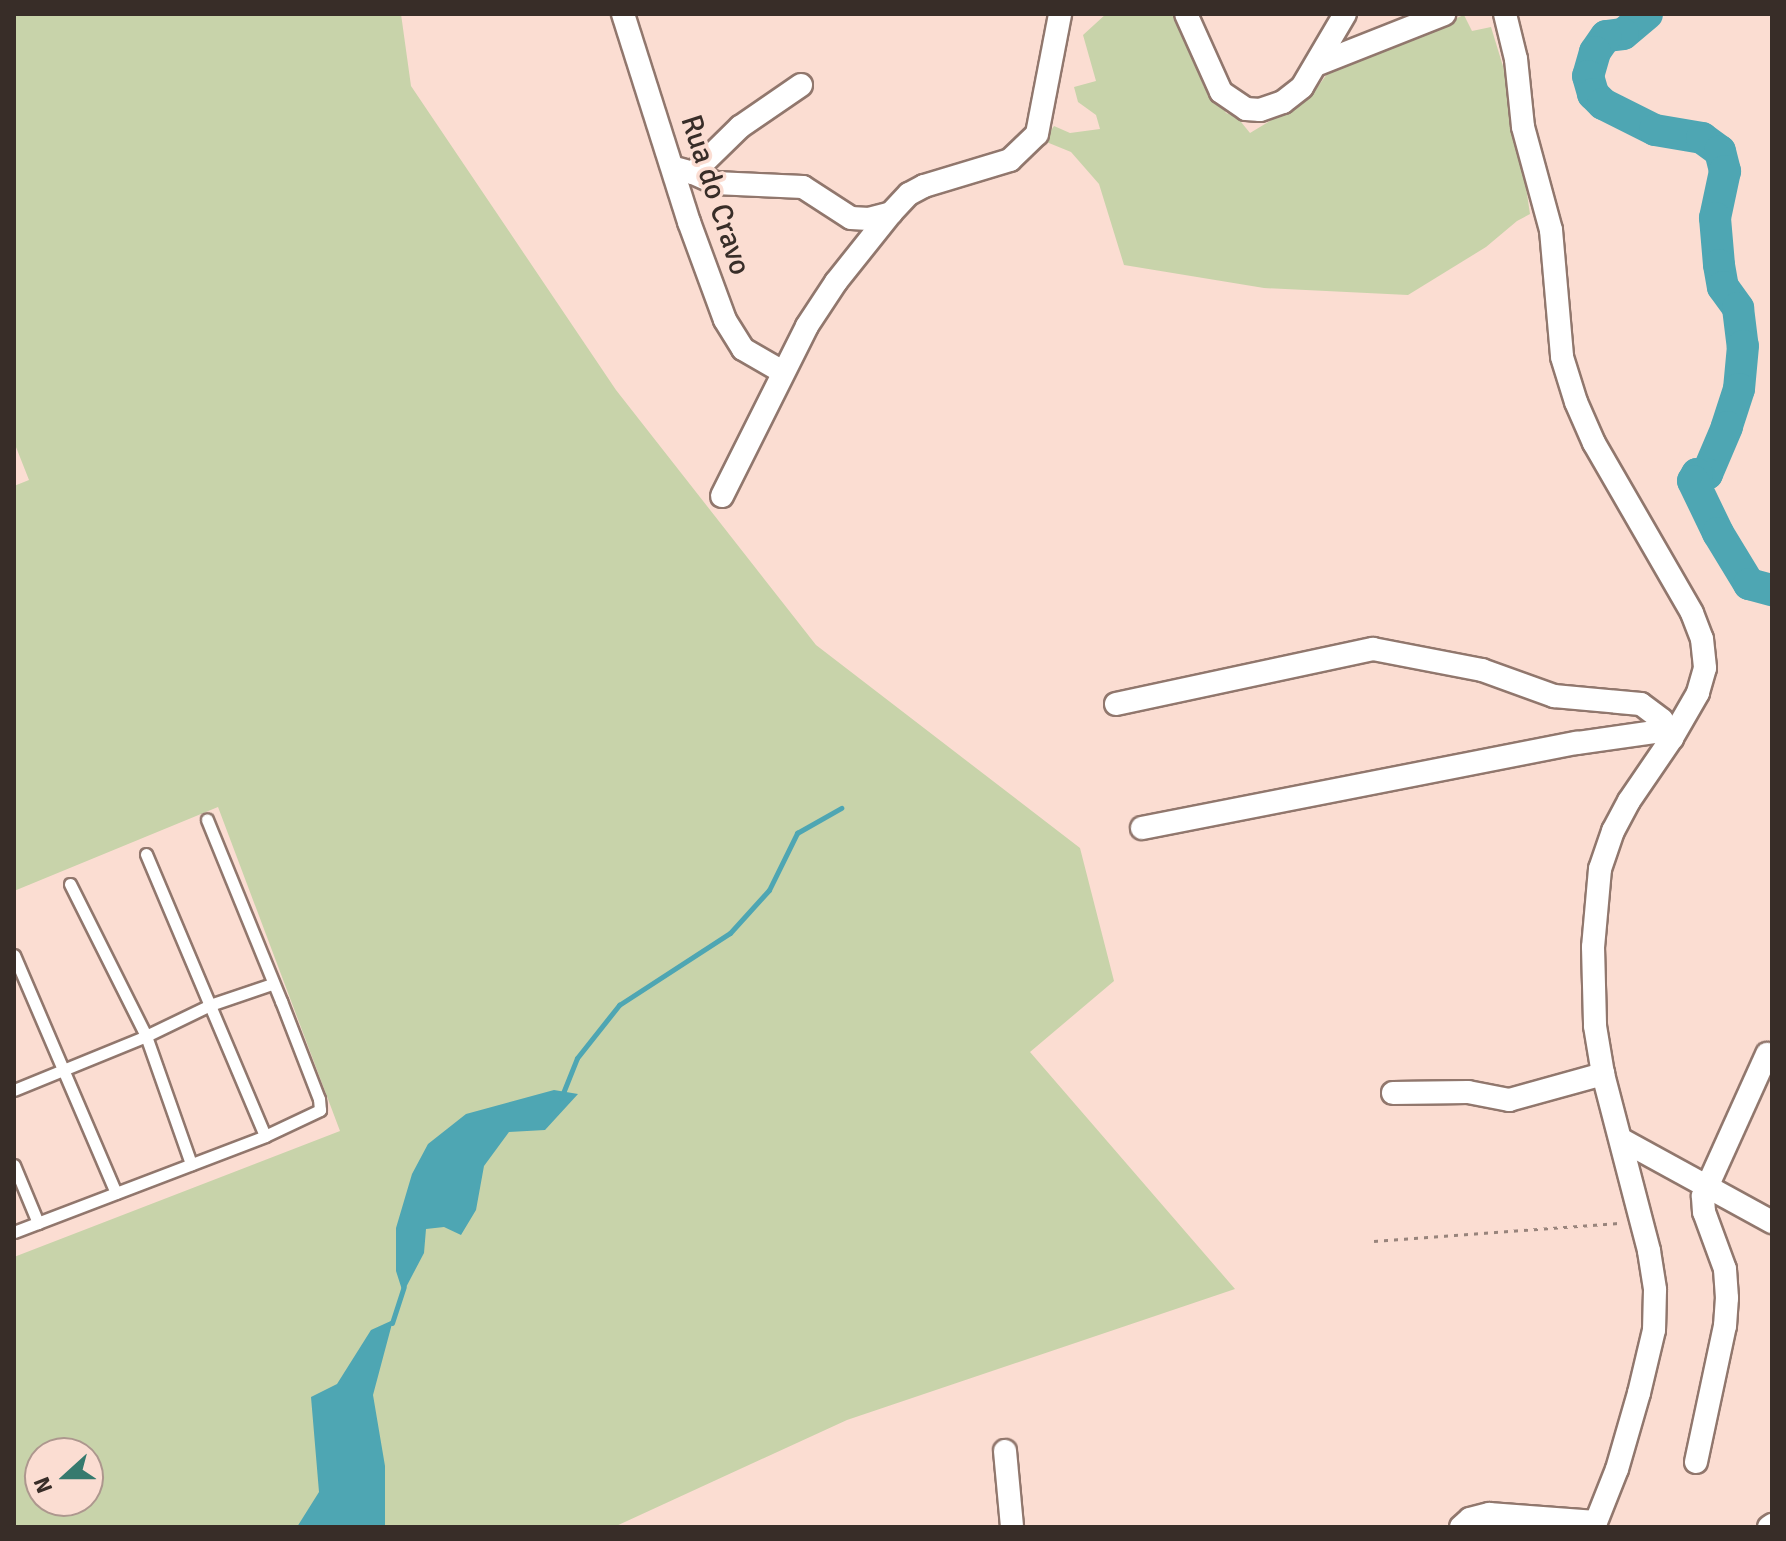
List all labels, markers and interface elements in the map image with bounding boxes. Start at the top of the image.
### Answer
street label: Rua do Cravo [672,110,758,280]
north arrow [24,1437,104,1517]
text: N [28,1473,58,1497]

